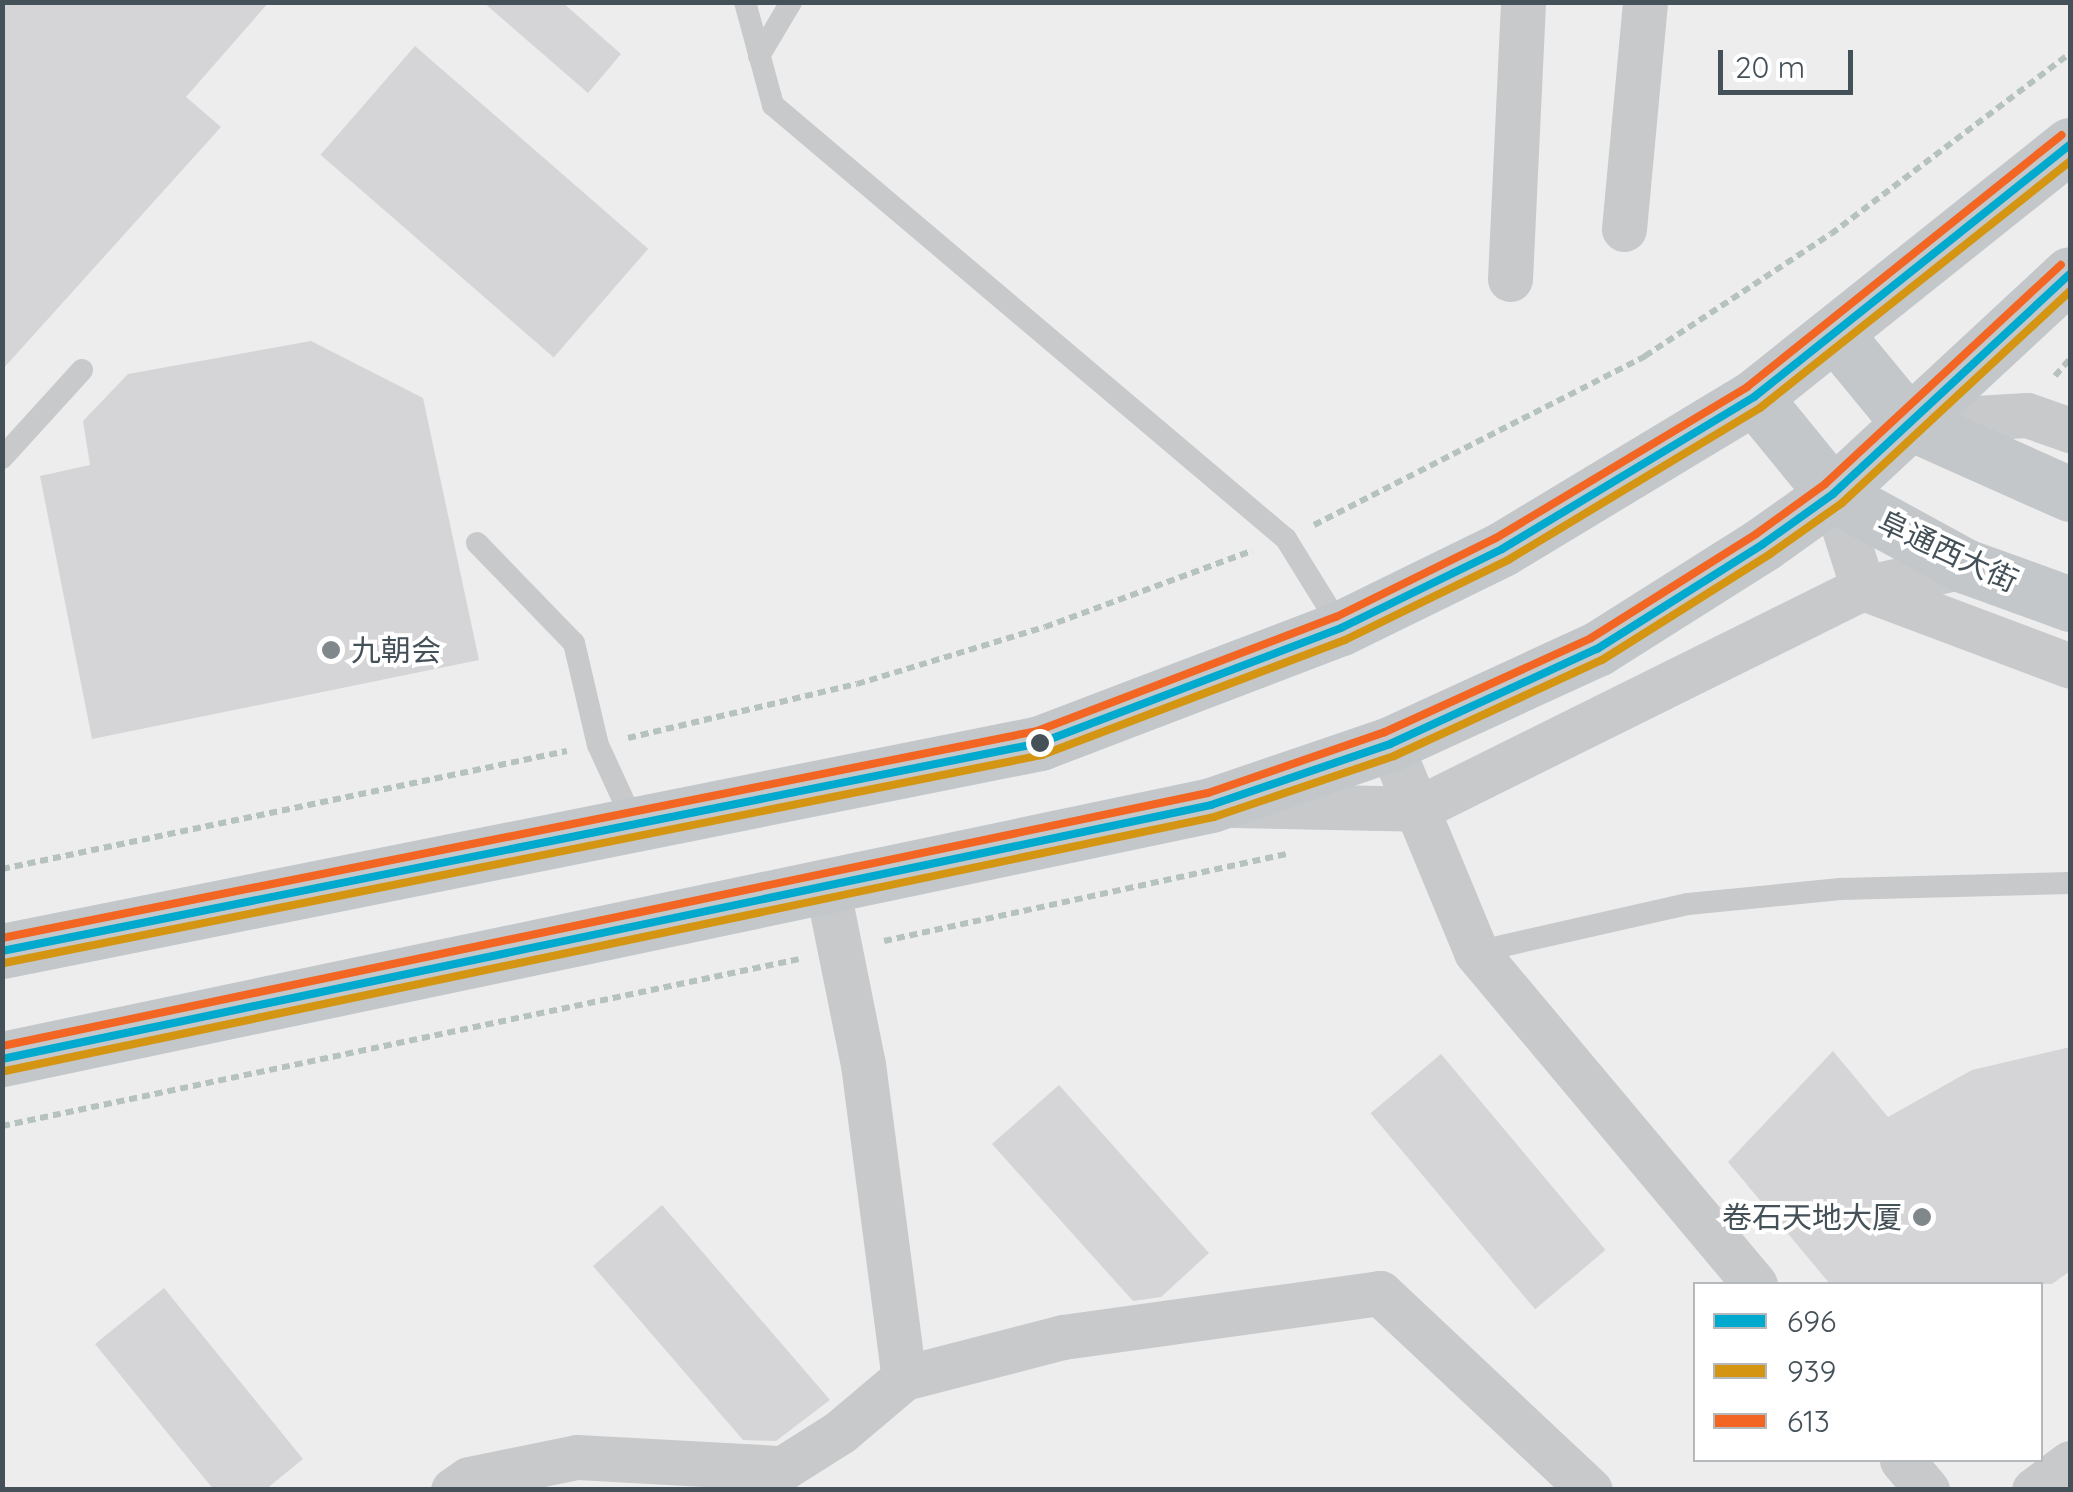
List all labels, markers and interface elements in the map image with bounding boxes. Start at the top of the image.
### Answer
scale bar [1723,30,1858,92]
text: 20 m [1735,48,1805,86]
street label: 阜通西大街 [1872,503,2024,599]
place label: 九朝会 [351,632,441,668]
marker: 九朝会 [320,639,342,661]
unlabelled marker [1030,733,1050,753]
place label: 卷石天地大厦 [1722,1199,1902,1235]
marker: 卷石天地大厦 [1911,1206,1933,1228]
legend [1693,1282,2043,1462]
text: 696 [1787,1302,1836,1340]
text: 939 [1787,1352,1836,1390]
text: 613 [1787,1402,1830,1440]

